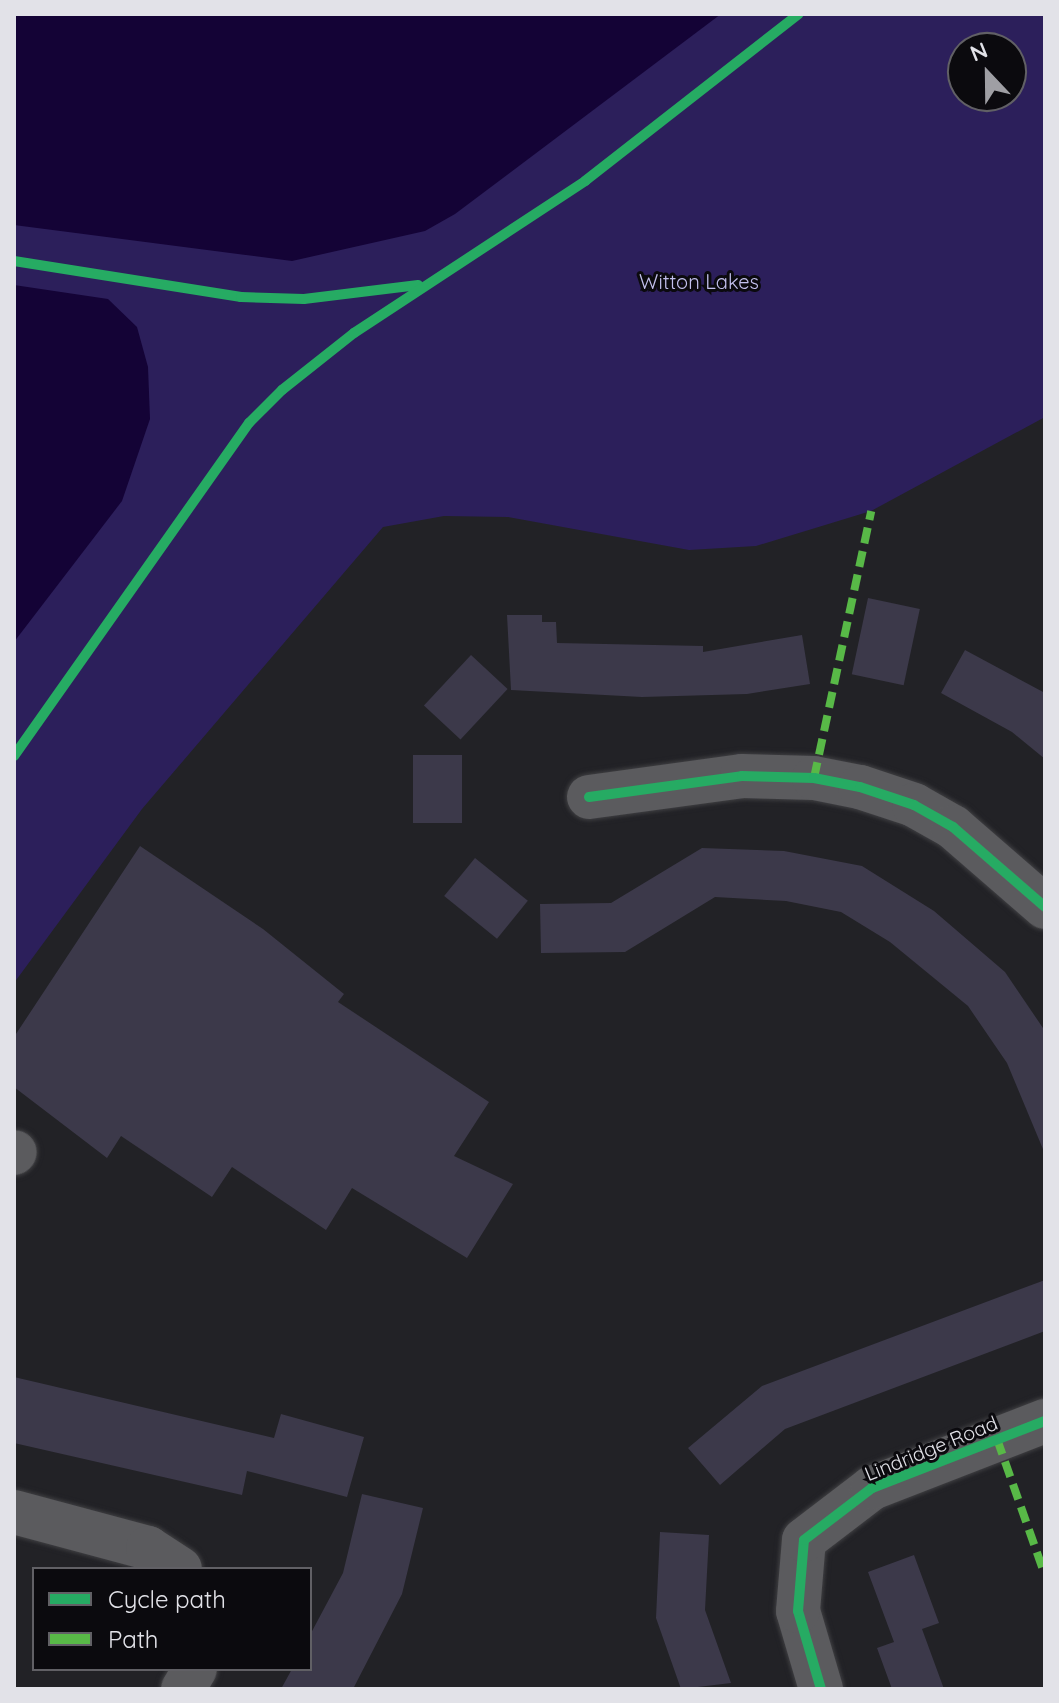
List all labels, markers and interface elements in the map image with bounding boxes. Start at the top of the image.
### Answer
north arrow [947,32,1027,112]
text: N [966,36,991,68]
park label: Witton Lakes [639,269,759,293]
street label: Lindridge Road [861,1410,1001,1486]
legend [32,1567,312,1671]
text: Cycle path [108,1584,226,1614]
text: Path [108,1624,159,1654]

